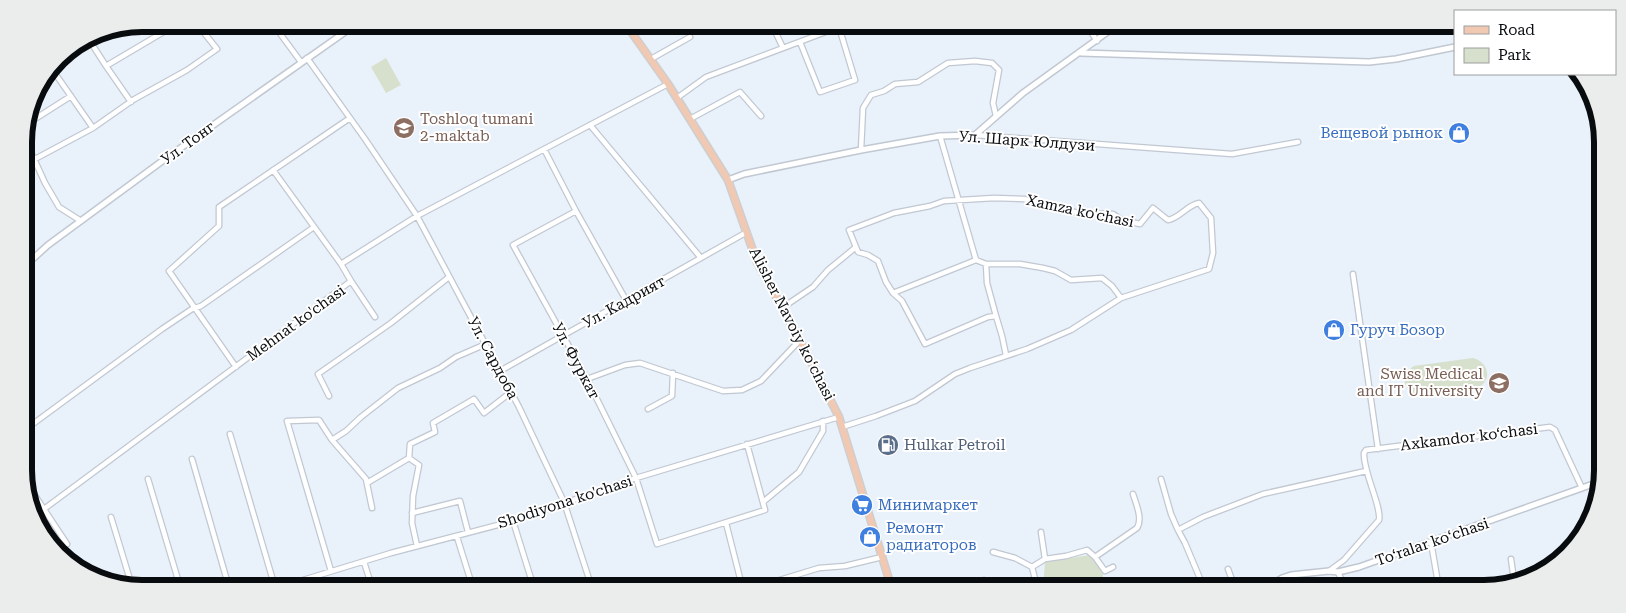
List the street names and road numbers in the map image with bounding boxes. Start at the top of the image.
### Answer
street label: Ул. Тонг [158,117,218,169]
street label: Ул. Шарк Юлдузи [958,127,1096,155]
street label: Xamza ko'chasi [1024,191,1136,231]
street label: Alisher Navoiy koʻchasi [745,244,839,404]
street label: Ул. Кадрият [580,272,668,332]
street label: Mehnat ko'chasi [243,281,349,365]
street label: Ул. Сардоба [464,314,522,402]
street label: Ул. Фуркат [548,320,604,402]
street label: Axkamdor ko‘chasi [1399,420,1539,454]
street label: Shodiyona ko'chasi [496,472,635,532]
street label: Toʻralar koʻchasi [1373,514,1491,570]

